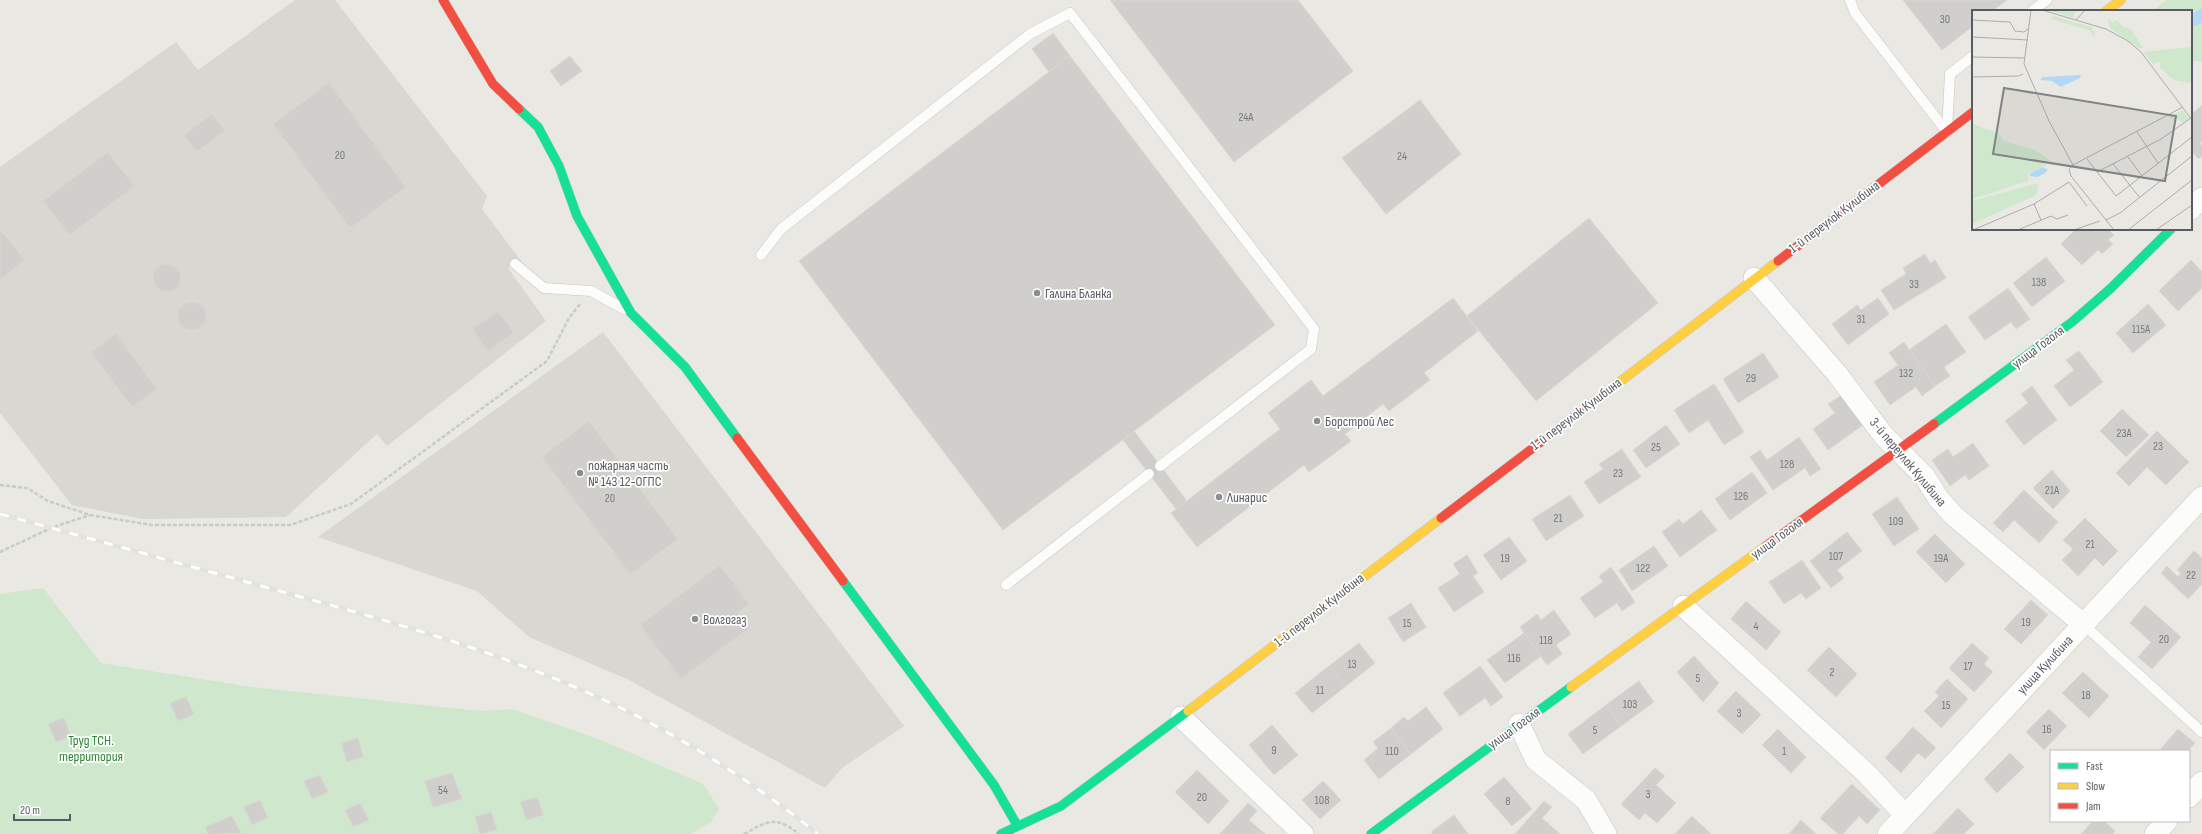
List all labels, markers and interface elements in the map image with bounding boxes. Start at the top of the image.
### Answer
inset map [1972,10,2192,230]
house number: 30 [1940,12,1950,27]
house number: 24А [1238,110,1254,125]
house number: 20 [335,148,345,163]
house number: 24 [1397,149,1407,164]
street label: 1-й переулок Кулибина [1785,177,1883,257]
house number: 138 [2032,275,2046,290]
house number: 33 [1909,277,1919,292]
place label: Галина Бланка [1045,285,1112,302]
marker: Галина Бланка [1032,288,1042,298]
house number: 31 [1856,312,1866,327]
street label: улица Гоголя [2009,322,2067,372]
house number: 115А [2132,322,2151,337]
house number: 132 [1899,366,1913,381]
house number: 29 [1746,371,1756,386]
street label: 1-й переулок Кулибина [1527,374,1625,454]
place label: Борстрой Лес [1325,413,1394,430]
street label: 3-й переулок Кулибина [1866,414,1950,510]
marker: Борстрой Лес [1312,416,1322,426]
house number: 23А [2116,426,2132,441]
house number: 23 [2153,439,2163,454]
house number: 25 [1651,440,1661,455]
place label: пожарная часть № 143 12-ОГПС [588,457,669,490]
house number: 128 [1780,457,1794,472]
house number: 23 [1613,466,1623,481]
marker: пожарная часть № 143 12-ОГПС [575,468,585,478]
house number: 21А [2045,483,2060,498]
place label: Линарис [1226,489,1267,506]
house number: 126 [1734,489,1748,504]
house number: 20 [605,491,615,506]
marker: Линарис [1214,492,1224,502]
house number: 21 [1553,511,1563,526]
street label: улица Гоголя [1747,513,1807,563]
house number: 109 [1889,514,1903,529]
house number: 21 [2085,537,2095,552]
house number: 107 [1829,549,1843,564]
house number: 19 [1500,551,1510,566]
house number: 19А [1934,551,1949,566]
house number: 122 [1636,561,1650,576]
house number: 22 [2186,568,2196,583]
street label: 1-й переулок Кулибина [1271,570,1367,650]
place label: Волгогаз [703,611,747,628]
marker: Волгогаз [690,614,700,624]
house number: 19 [2021,615,2031,630]
house number: 15 [1402,616,1412,631]
house number: 4 [1753,619,1759,634]
street label: улица Кулибина [2013,632,2077,698]
house number: 20 [2159,632,2169,647]
house number: 118 [1539,633,1553,648]
house number: 116 [1507,651,1521,666]
house number: 13 [1347,657,1357,672]
house number: 17 [1964,659,1973,674]
house number: 2 [1830,665,1835,680]
house number: 5 [1696,671,1701,686]
house number: 11 [1316,683,1325,698]
house number: 18 [2081,688,2091,703]
house number: 103 [1623,697,1637,712]
house number: 15 [1941,698,1951,713]
street label: улица Гоголя [1484,703,1544,753]
house number: 3 [1736,706,1742,721]
house number: 16 [2042,722,2052,737]
house number: 5 [1593,723,1598,738]
park label: Труд ТСН. территория [59,732,123,765]
house number: 9 [1271,743,1277,758]
house number: 110 [1385,744,1399,759]
house number: 1 [1782,744,1787,759]
legend [2050,750,2190,822]
text: Fast [2086,759,2103,774]
text: Slow [2086,779,2105,794]
house number: 54 [438,783,448,798]
house number: 3 [1645,787,1651,802]
house number: 20 [1197,790,1207,805]
house number: 108 [1315,793,1329,808]
house number: 8 [1505,794,1511,809]
scale bar [14,796,70,822]
text: Jam [2085,799,2101,814]
text: 20 m [20,803,40,818]

